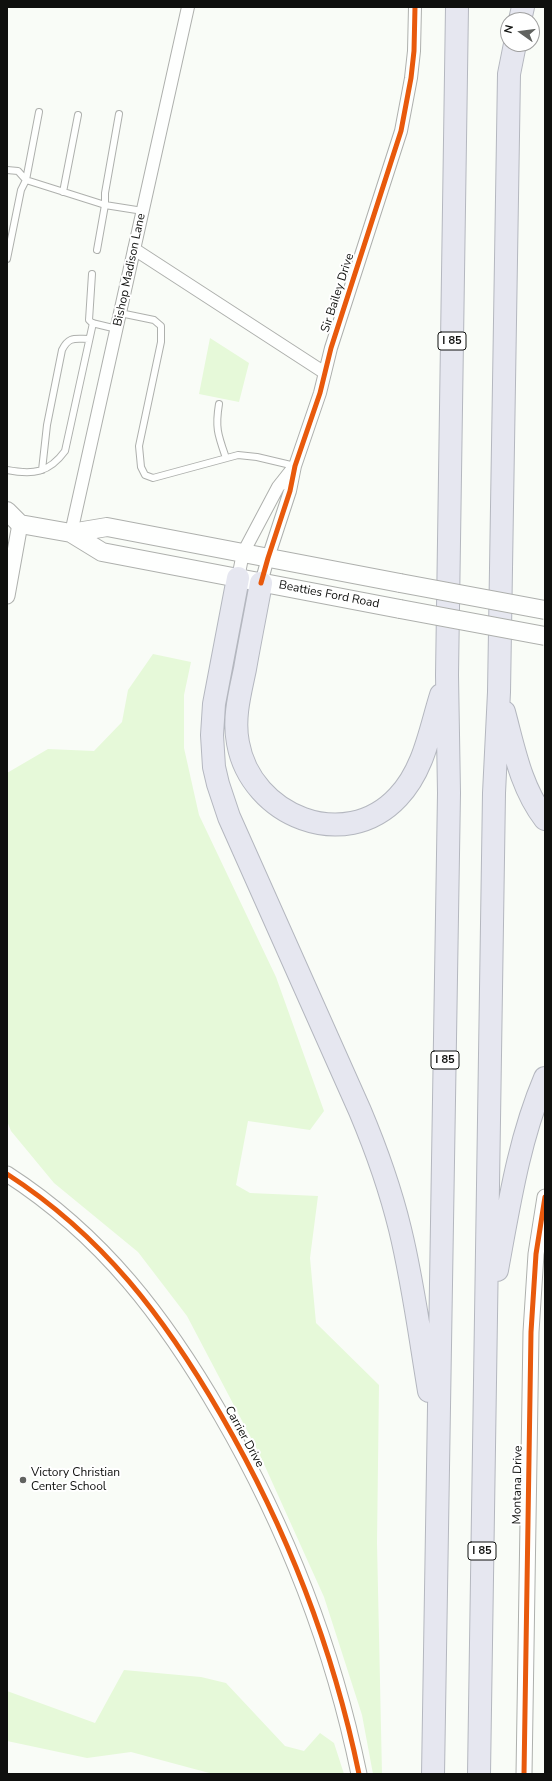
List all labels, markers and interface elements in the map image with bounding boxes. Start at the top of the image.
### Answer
north arrow [500,12,540,52]
text: N [501,23,517,35]
street label: Bishop Madison Lane [111,212,149,328]
street label: Sir Bailey Drive [318,252,358,334]
road number: I 85 [438,332,466,350]
street label: Beatties Ford Road [277,578,381,612]
road number: I 85 [431,1051,459,1069]
street label: Carrier Drive [221,1404,267,1470]
street label: Montana Drive [510,1445,526,1525]
place label: Victory Christian Center School [31,1466,120,1494]
marker: Victory Christian Center School [18,1475,28,1485]
road number: I 85 [468,1542,496,1560]

